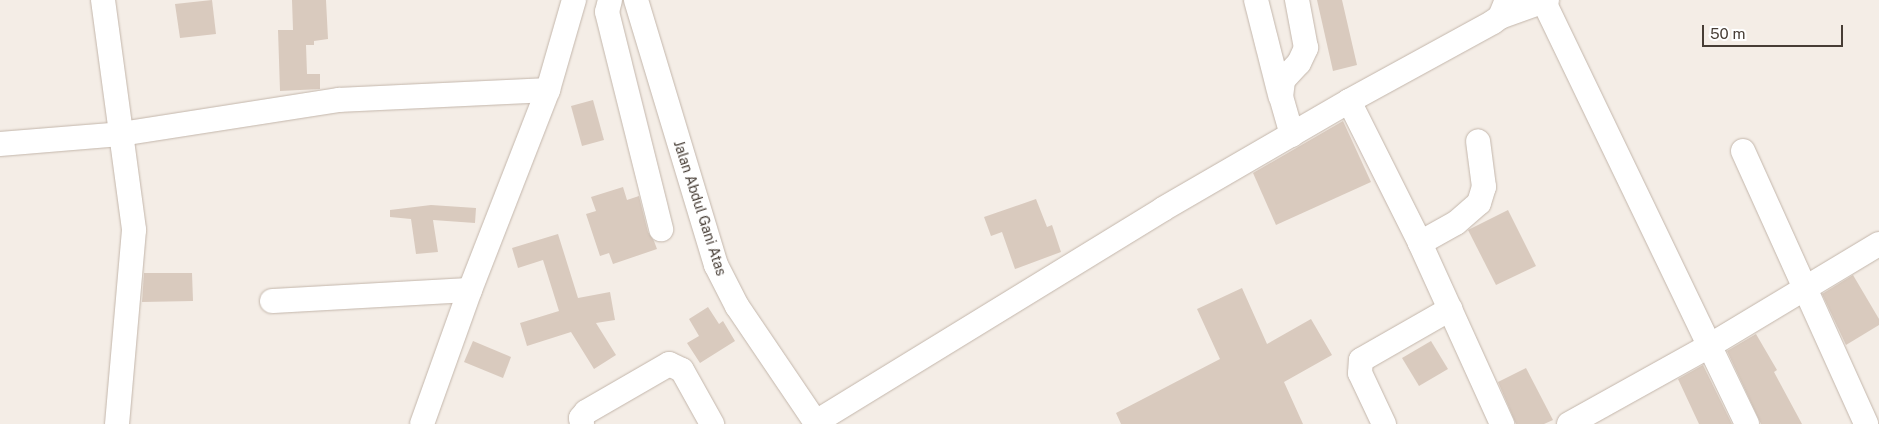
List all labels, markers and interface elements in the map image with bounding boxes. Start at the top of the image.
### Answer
scale bar [1704,15,1845,47]
text: 50 m [1710,25,1745,42]
street label: Jalan Abdul Gani Atas [670,138,730,278]

